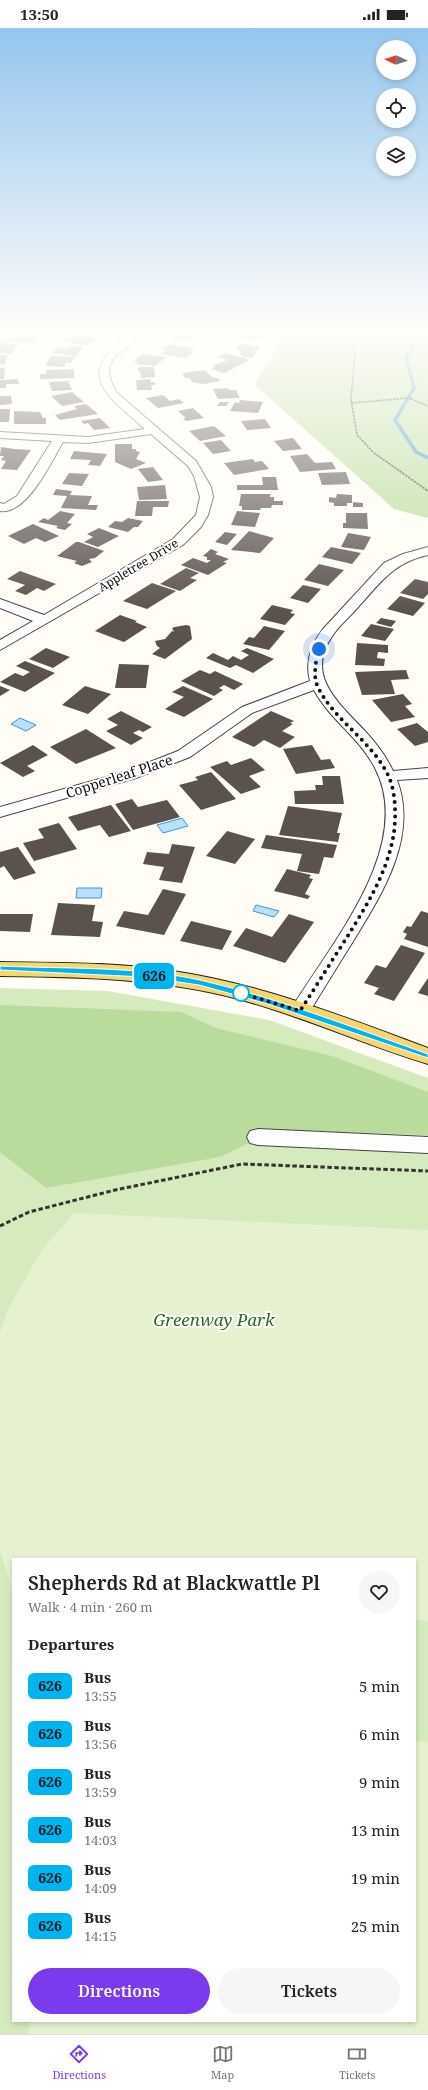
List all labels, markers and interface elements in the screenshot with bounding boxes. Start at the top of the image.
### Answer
text: 13:50 [20,4,58,24]
north arrow [376,40,416,80]
map controls [376,40,416,176]
button: locate [376,88,416,128]
button: layers [376,136,416,176]
street label: Appletree Drive [95,534,181,596]
your location [309,639,329,659]
street label: Copperleaf Place [63,750,175,802]
line badge: 626 [131,963,177,989]
text: 626 [142,966,166,985]
unlabelled marker [232,984,250,1002]
park label: Greenway Park [153,1308,276,1331]
text: Shepherds Rd at Blackwattle Pl [28,1570,320,1596]
button: heart [358,1571,400,1613]
text: Walk · 4 min · 260 m [28,1598,153,1616]
text: Departures [28,1634,114,1654]
text: Bus [84,1667,111,1687]
text: 626 [38,1676,62,1695]
text: 5 min [359,1676,400,1696]
text: 13:55 [84,1687,117,1705]
text: Bus [84,1715,111,1735]
text: 626 [38,1724,62,1743]
text: 6 min [359,1724,400,1744]
text: 13:56 [84,1735,117,1753]
text: Bus [84,1763,111,1783]
text: 626 [38,1772,62,1791]
text: 9 min [359,1772,400,1792]
text: 13:59 [84,1783,117,1801]
text: Bus [84,1811,111,1831]
text: 626 [38,1820,62,1839]
text: 13 min [351,1820,400,1840]
text: 14:03 [84,1831,117,1849]
text: Bus [84,1859,111,1879]
text: 626 [38,1868,62,1887]
text: 19 min [351,1868,400,1888]
text: 14:09 [84,1879,117,1897]
text: Bus [84,1907,111,1927]
text: 626 [38,1916,62,1935]
text: 25 min [351,1916,400,1936]
text: 14:15 [84,1927,117,1945]
button: Directions [28,1968,210,2014]
button: Tickets [218,1968,400,2014]
tab: Directions [52,2043,106,2082]
tab: Map [211,2043,234,2082]
tab: Tickets [339,2043,376,2082]

